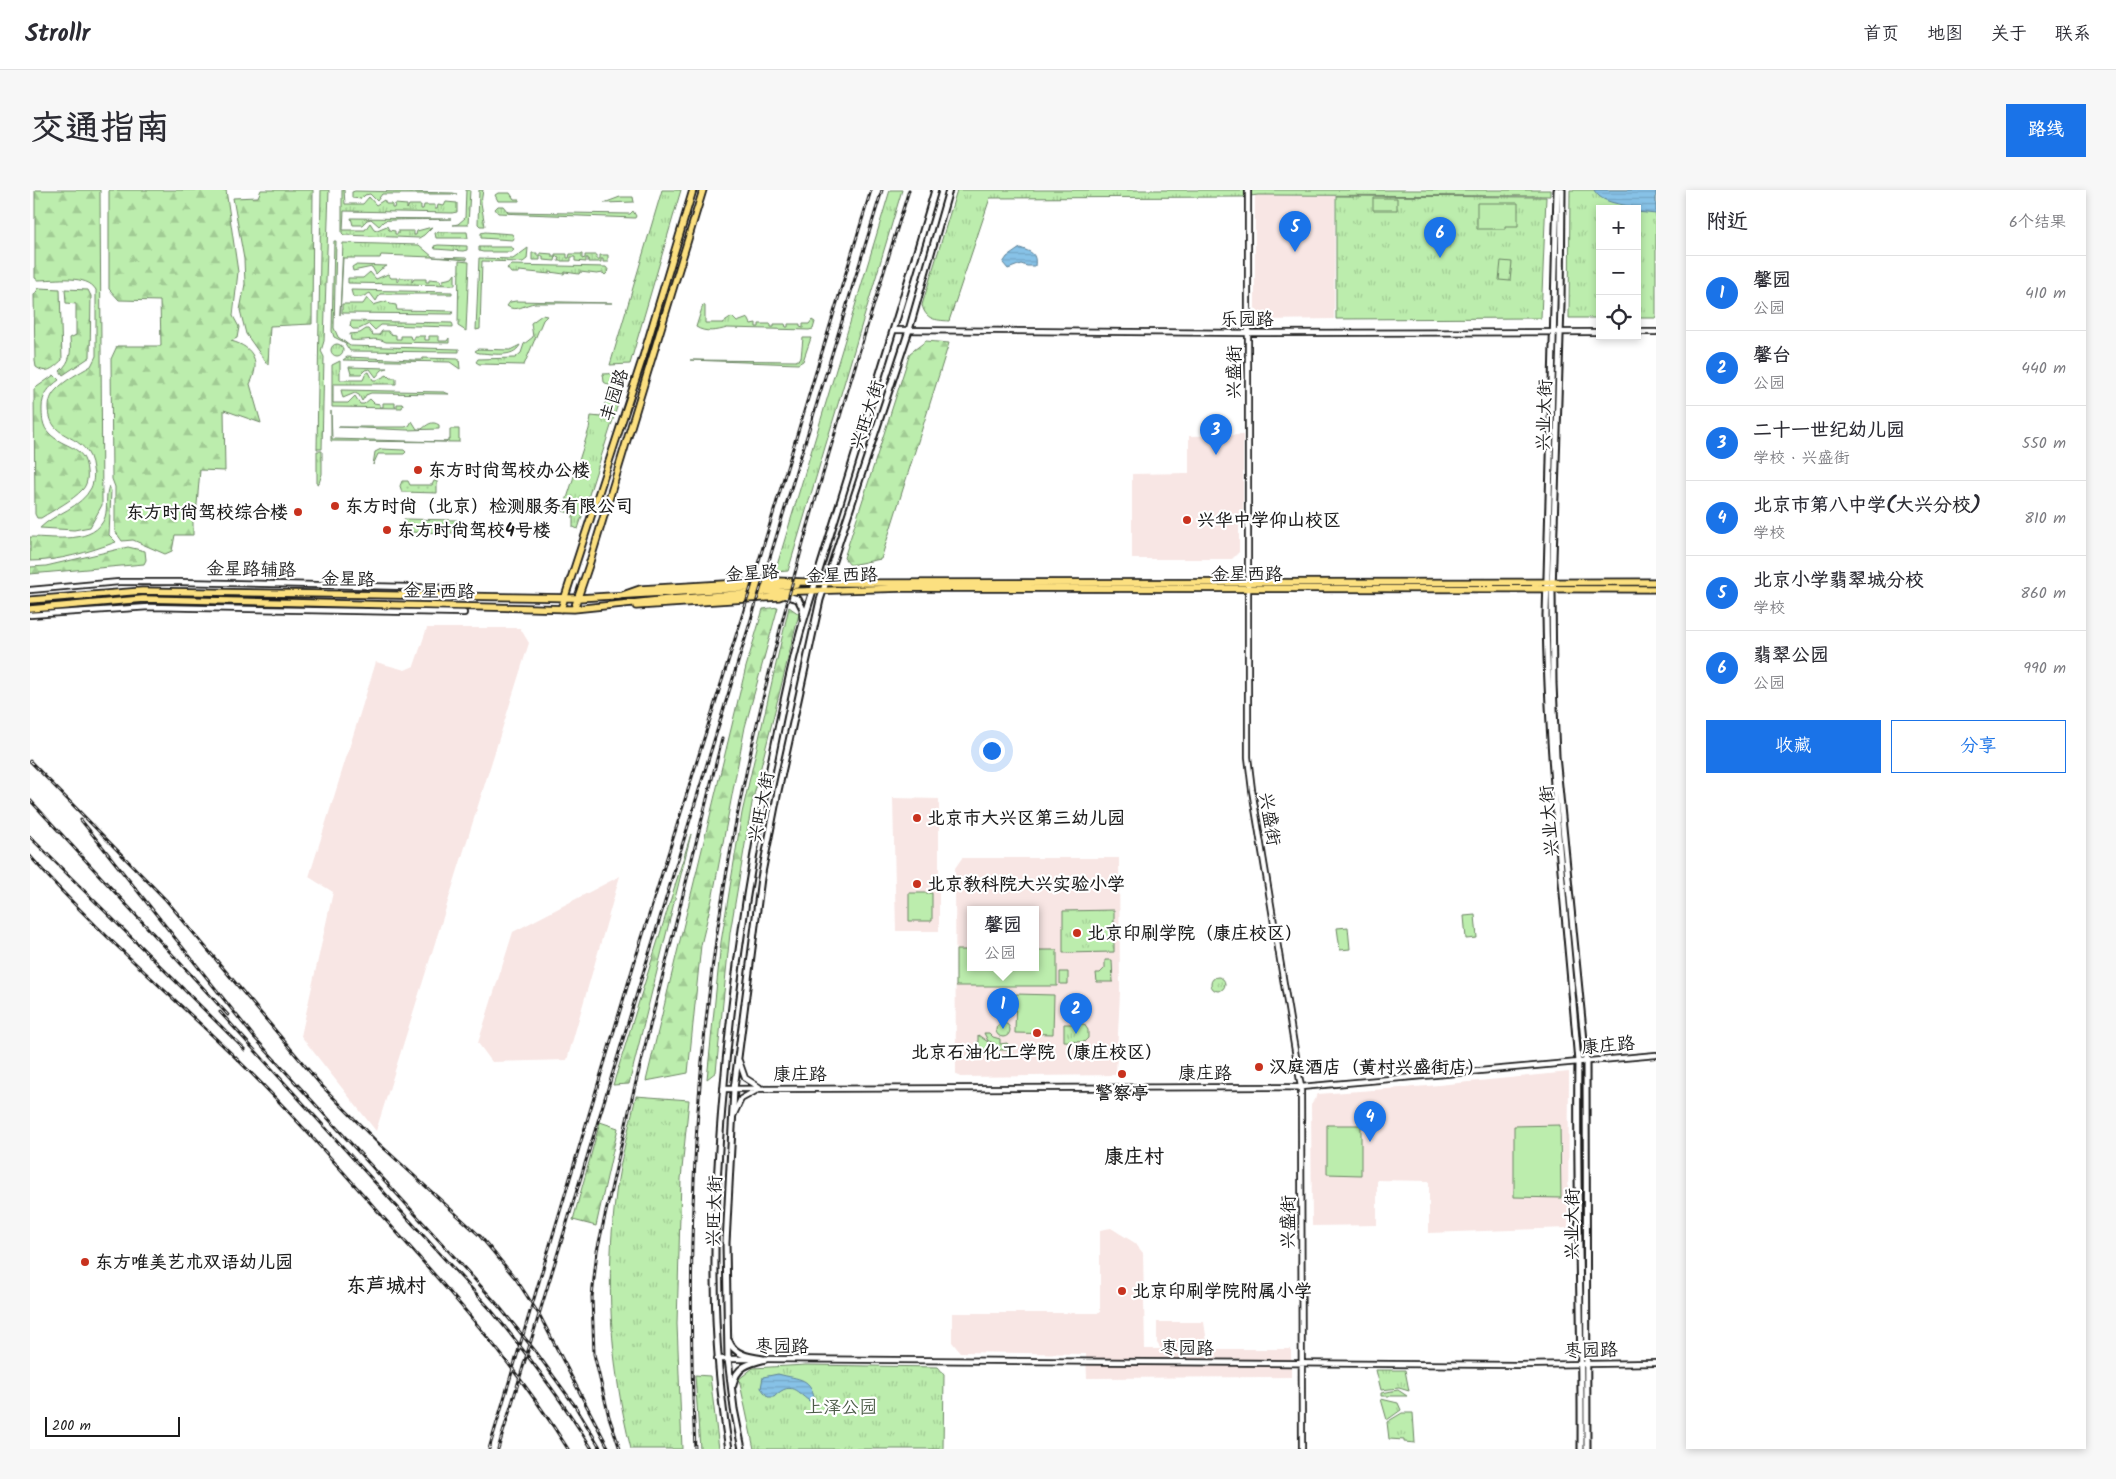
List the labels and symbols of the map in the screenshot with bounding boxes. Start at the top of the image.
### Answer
pin: 5 [1279,211,1311,252]
pin: 6 [1424,217,1456,258]
street label: 乐园路 [1220,306,1274,335]
street label: 兴盛街 [1221,345,1250,399]
street label: 丰园路 [593,365,638,426]
street label: 兴旺大街 [844,377,893,454]
street label: 兴业大街 [1530,379,1561,452]
pin: 3 [1200,414,1232,455]
place label: 东方时尚驾校办公楼 [428,457,590,486]
marker: 东方时尚驾校办公楼 [412,464,424,476]
place label: 东方时尚（北京）检测服务有限公司 [345,493,633,522]
place label: 东方时尚驾校综合楼 [126,499,288,528]
marker: 东方时尚（北京）检测服务有限公司 [329,500,341,512]
marker: 东方时尚驾校综合楼 [292,506,304,518]
place label: 兴华中学仰山校区 [1197,507,1341,536]
marker: 兴华中学仰山校区 [1181,514,1193,526]
place label: 东方时尚驾校4号楼 [397,517,551,546]
marker: 东方时尚驾校4号楼 [381,524,393,536]
street label: 金星路辅路 [206,555,296,586]
street label: 金星路 [724,558,780,591]
street label: 金星西路 [806,561,878,592]
street label: 金星西路 [1211,561,1283,590]
street label: 金星路 [321,566,375,595]
street label: 金星西路 [403,577,475,608]
your location [979,738,1005,764]
street label: 兴旺大街 [741,769,784,845]
street label: 兴业大街 [1533,784,1568,858]
street label: 兴盛街 [1250,790,1287,848]
place label: 北京市大兴区第三幼儿园 [927,805,1125,834]
marker: 北京市大兴区第三幼儿园 [911,812,923,824]
place label: 北京教科院大兴实验小学 [927,871,1125,900]
marker: 北京教科院大兴实验小学 [911,878,923,890]
place label: 北京印刷学院（康庄校区） [1087,920,1303,949]
marker: 北京印刷学院（康庄校区） [1071,927,1083,939]
pin: 1 [987,988,1019,1029]
pin: 2 [1060,993,1092,1034]
marker: 北京石油化工学院（康庄校区） [1031,1027,1043,1039]
street label: 康庄路 [1580,1030,1636,1063]
place label: 北京石油化工学院（康庄校区） [911,1039,1163,1068]
place label: 汉庭酒店（黄村兴盛街店） [1269,1054,1485,1083]
street label: 康庄路 [1178,1060,1232,1089]
street label: 康庄路 [773,1061,827,1090]
marker: 汉庭酒店（黄村兴盛街店） [1253,1061,1265,1073]
marker: 警察亭 [1116,1068,1128,1080]
place label: 警察亭 [1095,1080,1149,1109]
pin: 4 [1354,1101,1386,1142]
district label: 康庄村 [1104,1142,1164,1174]
street label: 兴旺大街 [700,1175,731,1248]
street label: 兴业大街 [1559,1188,1588,1260]
street label: 兴盛街 [1275,1195,1304,1249]
place label: 东方唯美艺术双语幼儿园 [95,1249,293,1278]
marker: 东方唯美艺术双语幼儿园 [79,1256,91,1268]
district label: 东芦城村 [346,1271,426,1303]
place label: 北京印刷学院附属小学 [1132,1278,1312,1307]
marker: 北京印刷学院附属小学 [1116,1285,1128,1297]
street label: 枣园路 [755,1333,809,1362]
street label: 枣园路 [1160,1335,1214,1364]
street label: 枣园路 [1564,1337,1618,1366]
park label: 上泽公园 [805,1394,877,1423]
scale bar [45,1414,180,1437]

